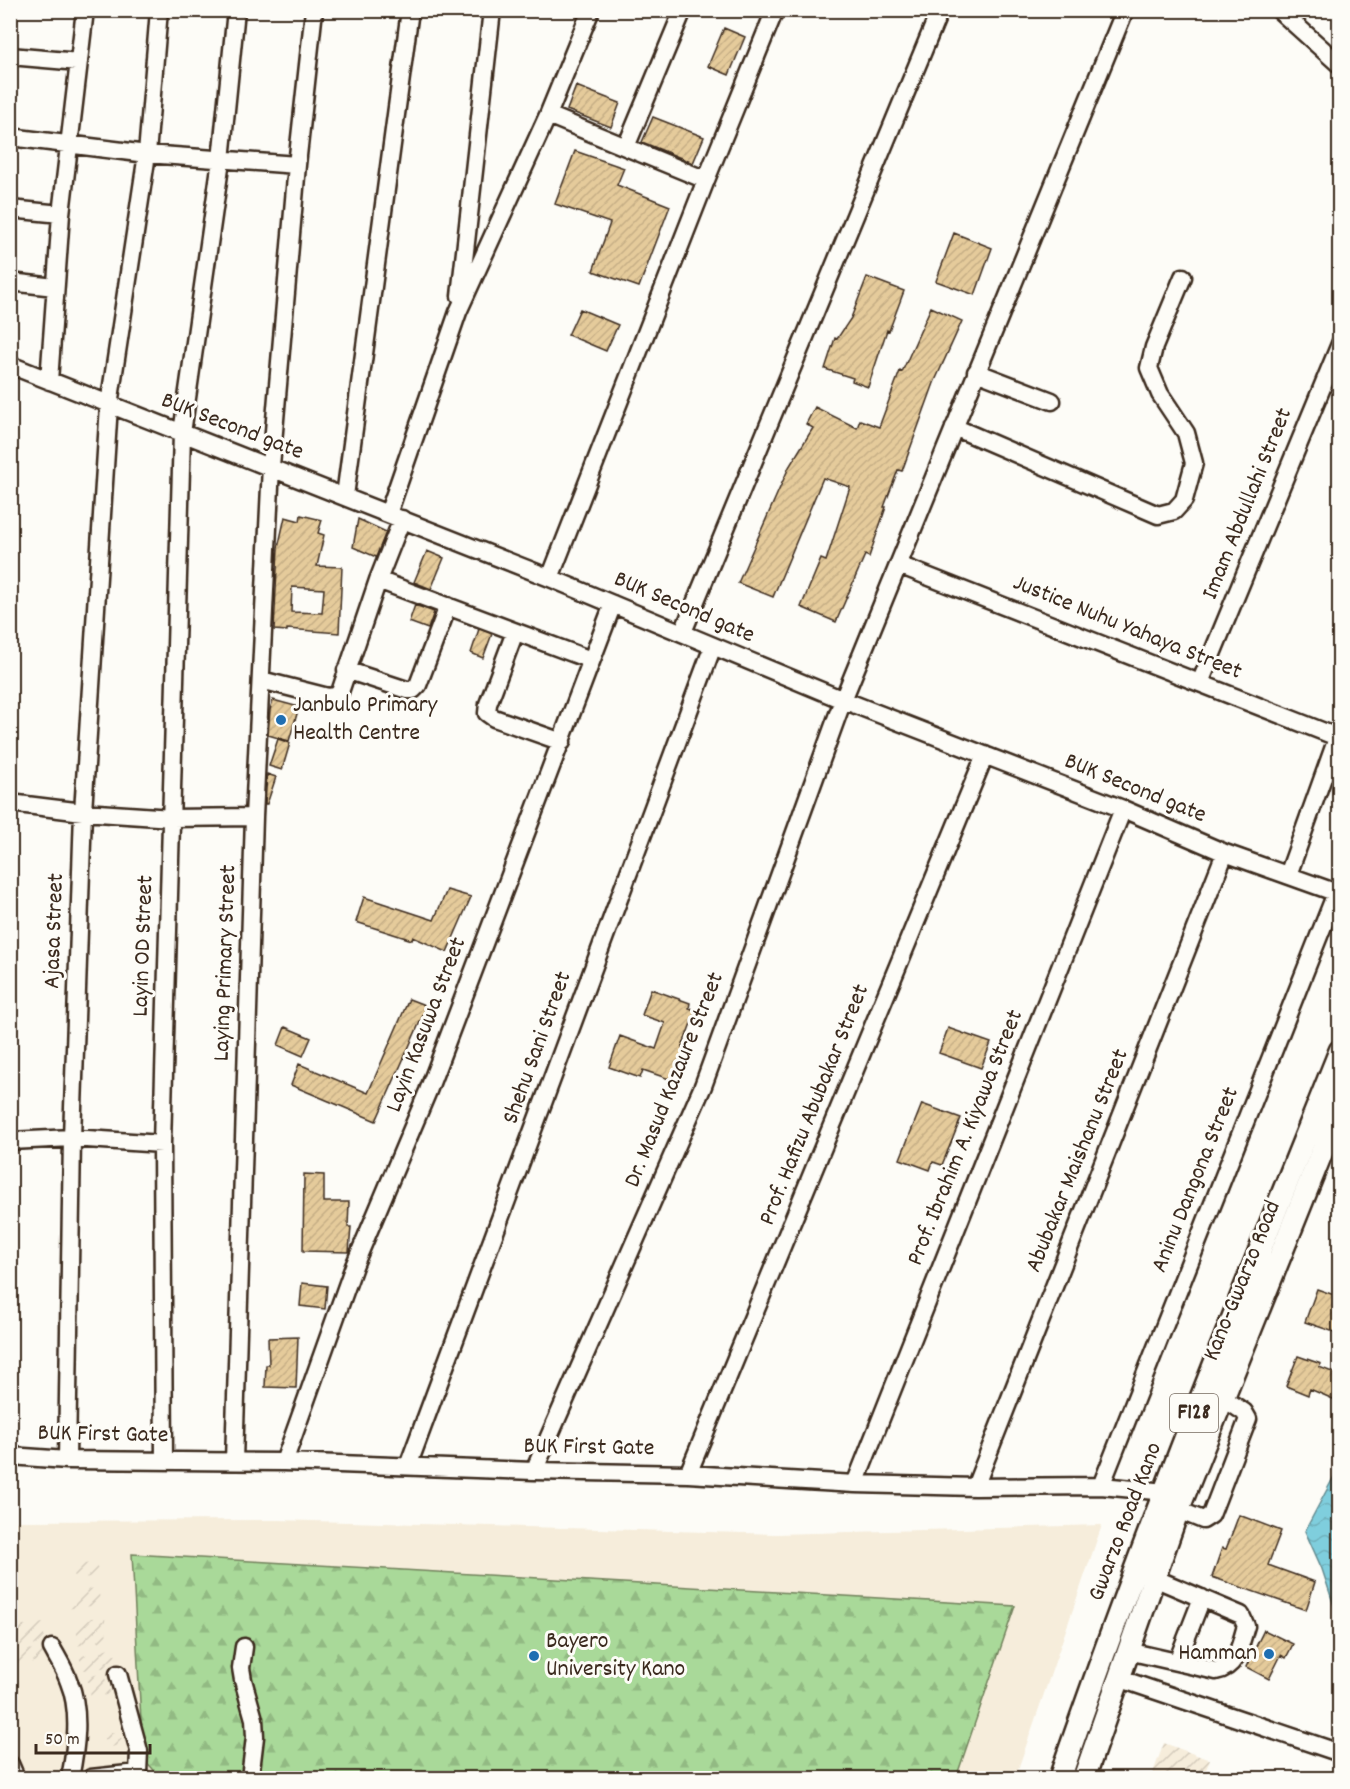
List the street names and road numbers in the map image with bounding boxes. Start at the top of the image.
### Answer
street label: BUK Second gate [156,384,308,470]
street label: Imam Abdullahi Street [1194,403,1302,605]
street label: BUK Second gate [608,563,760,653]
street label: Justice Nuhu Yahaya Street [1007,566,1247,690]
street label: BUK Second gate [1059,745,1211,833]
street label: Laying Primary Street [206,864,246,1062]
street label: Ajasa Street [36,872,74,989]
street label: Layin OD Street [125,874,163,1017]
street label: Layin Kasuwa Street [378,932,476,1117]
street label: Shehu Sani Street [495,967,581,1129]
street label: Dr. Masud Kazaure Street [616,967,734,1193]
street label: Prof. Hafizu Abubakar Street [751,979,879,1231]
street label: Prof. Ibrahim A. Kiyawa Street [899,1005,1033,1271]
street label: Abubakar Maishanu Street [1018,1044,1138,1278]
street label: Aninu Dangona Street [1143,1082,1249,1278]
street label: Kano-Gwarzo Road [1195,1196,1291,1366]
road number: F128 [1170,1394,1218,1432]
street label: BUK First Gate [37,1417,169,1453]
street label: BUK First Gate [523,1430,655,1466]
street label: Gwarzo Road Kano [1080,1438,1172,1606]

